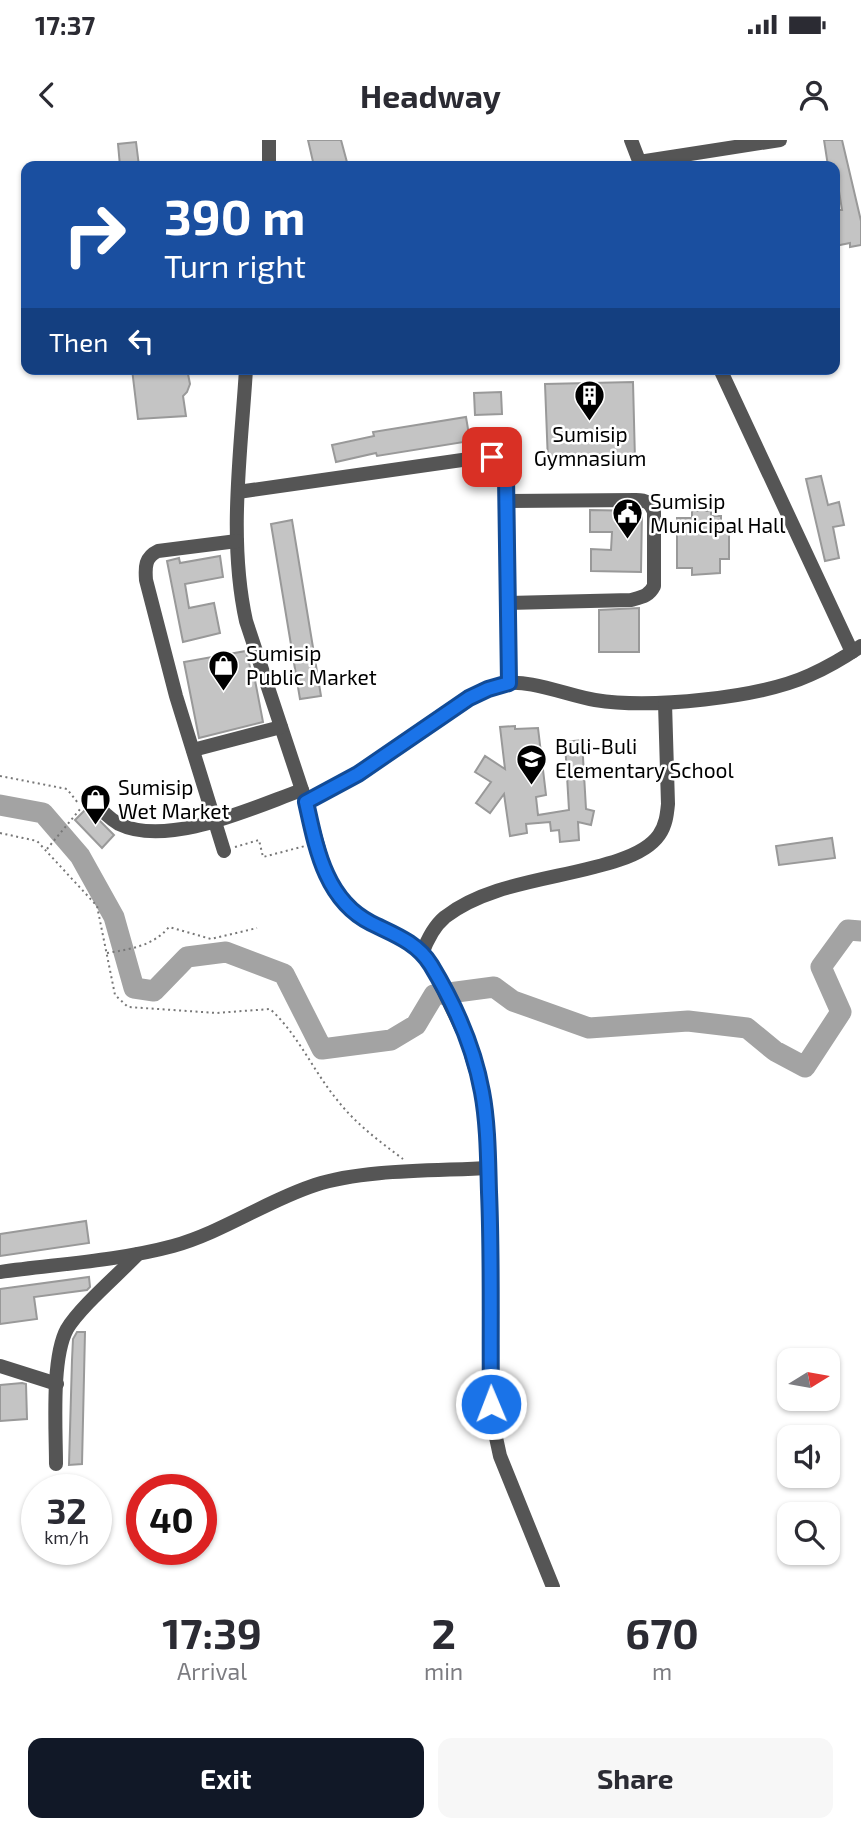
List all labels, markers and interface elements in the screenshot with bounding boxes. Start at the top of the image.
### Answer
text: 17:37 [35,9,95,40]
icon: back [28,76,66,114]
text: Headway [360,76,501,114]
icon: person [795,76,833,114]
text: 390 m [164,186,305,245]
icon: right [49,189,140,280]
text: Turn right [164,246,306,284]
icon: left [122,322,160,360]
text: Then [49,326,108,357]
building icon: Sumisip Gymnasium [573,378,607,422]
place label: Sumisip Gymnasium [534,421,646,470]
pin [462,427,522,487]
icon: arrive [473,438,511,476]
place label: Sumisip Municipal Hall [650,488,786,537]
public building icon: Sumisip Municipal Hall [610,497,644,541]
place label: Sumisip Public Market [246,640,377,689]
shop icon: Sumisip Public Market [206,649,240,693]
place label: Buli-Buli Elementary School [555,733,735,782]
school or university icon: Buli-Buli Elementary School [515,742,549,786]
place label: Sumisip Wet Market [118,774,230,823]
shop icon: Sumisip Wet Market [78,783,112,827]
north arrow [777,1348,840,1410]
map controls [777,1348,840,1565]
position arrow [454,1367,528,1441]
button: sound [777,1425,840,1488]
speed limit sign: 40 [126,1474,217,1565]
text: 32 [46,1489,87,1531]
button: search [777,1502,840,1565]
text: km/h [44,1526,89,1548]
text: 17:39 [162,1607,262,1657]
text: 2 [431,1607,456,1657]
text: 670 [625,1607,699,1657]
text: Arrival [177,1657,247,1685]
text: min [424,1657,463,1685]
text: m [652,1657,672,1685]
button: Exit [28,1738,424,1818]
button: Share [438,1738,833,1818]

